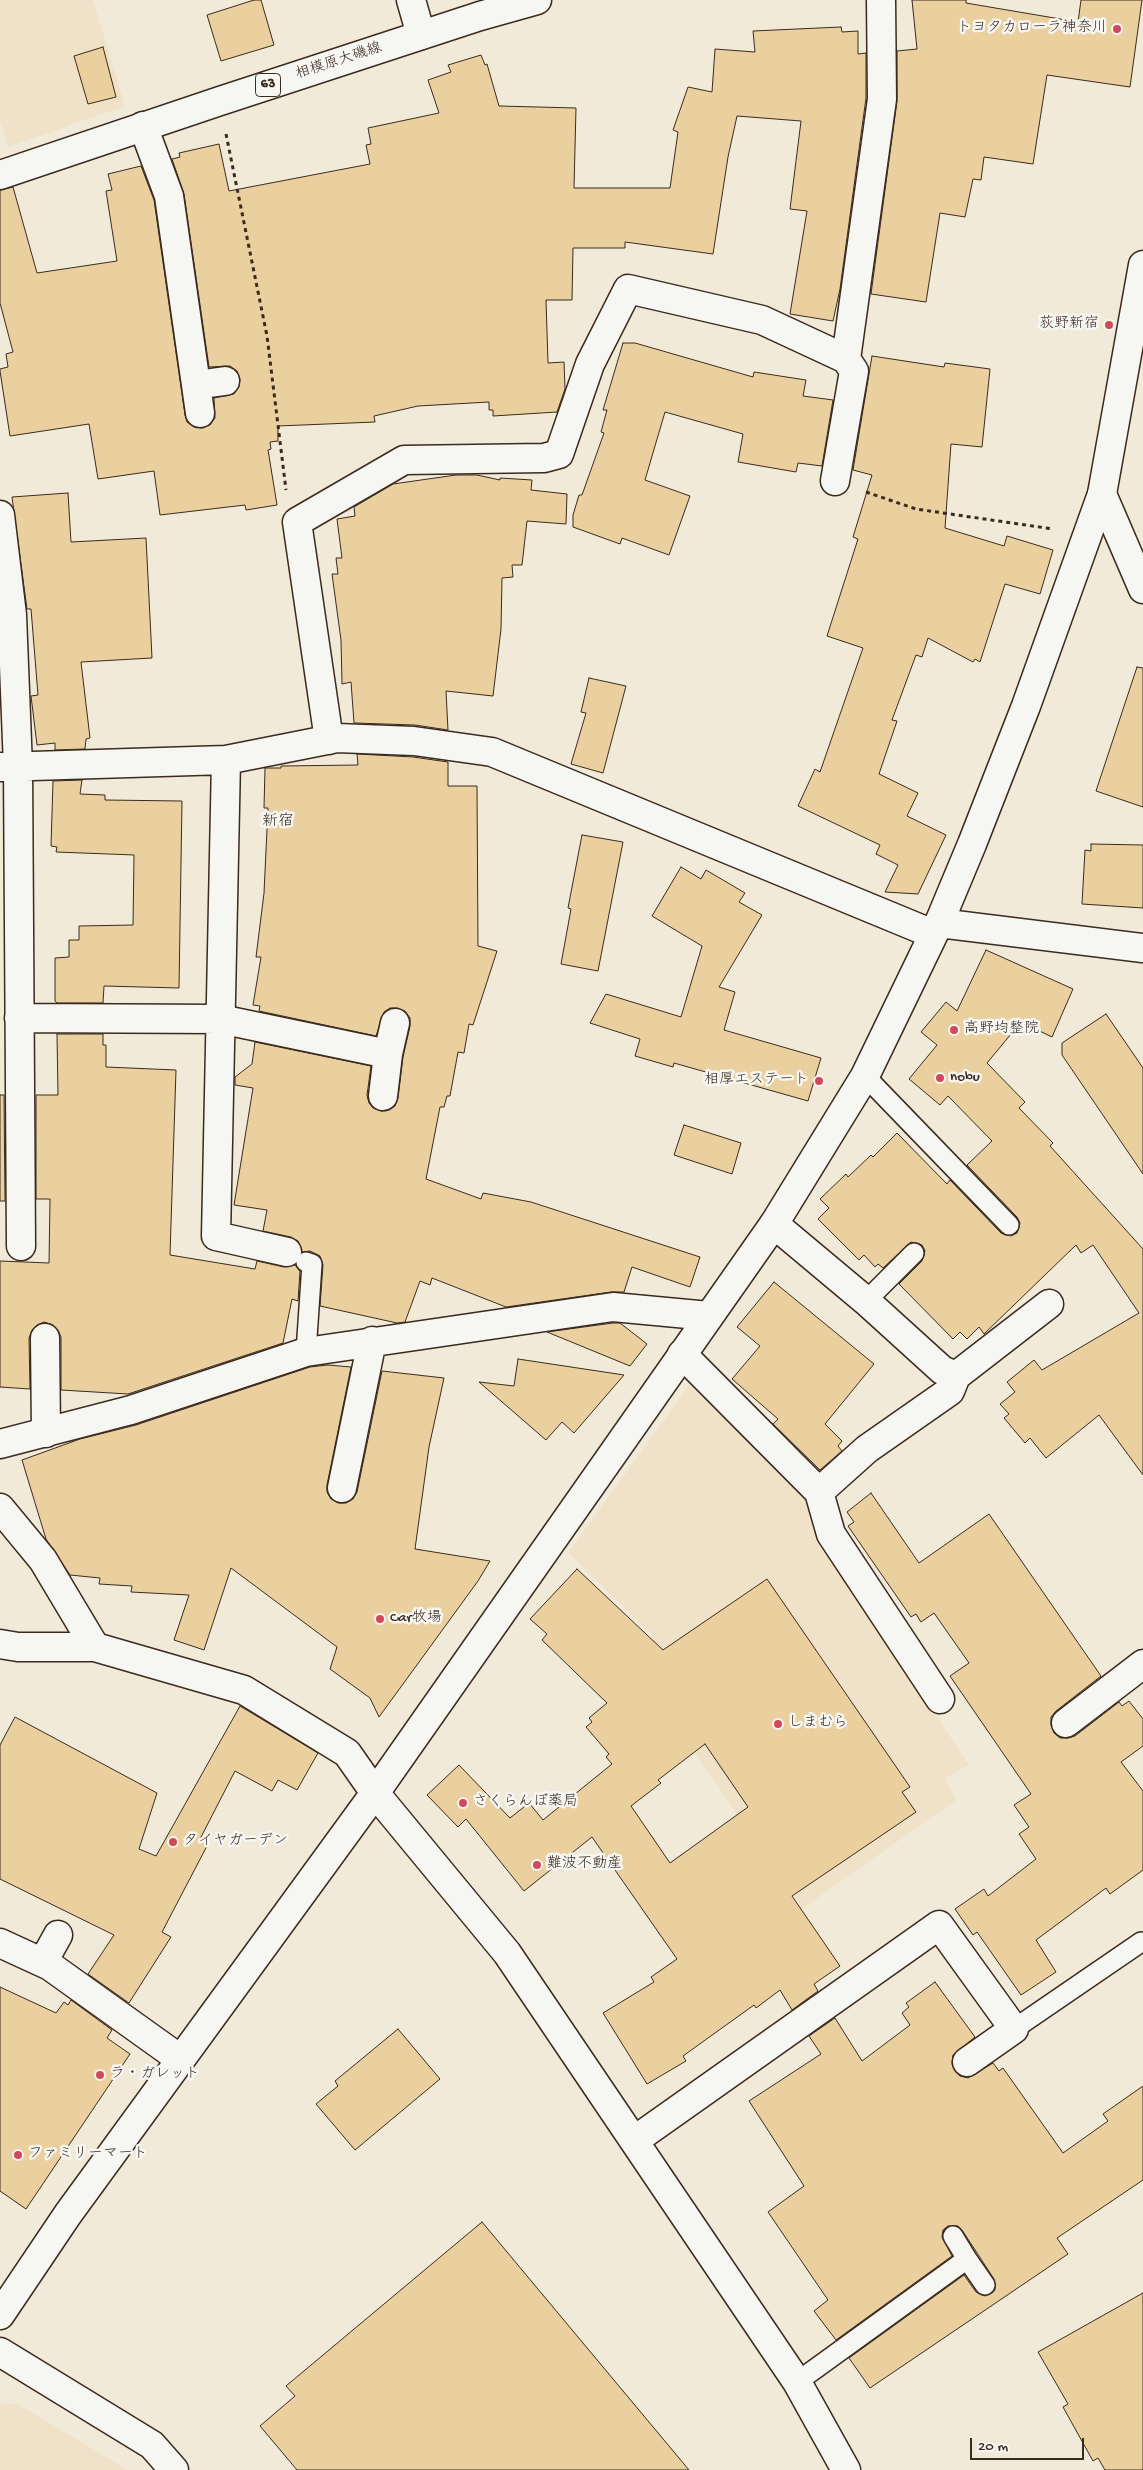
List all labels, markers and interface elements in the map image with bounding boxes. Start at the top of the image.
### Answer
place label: トヨタカローラ神奈川 [957,20,1107,38]
marker: トヨタカローラ神奈川 [1111,23,1123,35]
street label: 相模原大磯線 [293,40,385,84]
road number: 63 [256,74,280,96]
place label: 荻野新宿 [1039,316,1099,334]
marker: 荻野新宿 [1103,319,1115,331]
district label: 新宿 [262,813,294,833]
place label: 高野均整院 [964,1021,1039,1039]
marker: 高野均整院 [948,1024,960,1036]
place label: nobu [950,1069,980,1087]
place label: 相厚エステート [704,1072,809,1090]
marker: nobu [934,1072,946,1084]
marker: 相厚エステート [813,1075,825,1087]
place label: Car牧場 [390,1610,442,1628]
marker: Car牧場 [374,1613,386,1625]
place label: しまむら [788,1715,848,1733]
marker: しまむら [772,1718,784,1730]
place label: さくらんぼ薬局 [473,1794,578,1812]
marker: さくらんぼ薬局 [457,1797,469,1809]
place label: タイヤガーデン [183,1833,288,1851]
marker: タイヤガーデン [167,1836,179,1848]
place label: 難波不動産 [547,1856,622,1874]
marker: 難波不動産 [531,1859,543,1871]
place label: ラ・ガレット [110,2066,200,2084]
marker: ラ・ガレット [94,2069,106,2081]
place label: ファミリーマート [28,2146,148,2164]
marker: ファミリーマート [12,2149,24,2161]
scale bar [973,2428,1087,2460]
text: 20 m [978,2438,1008,2456]

